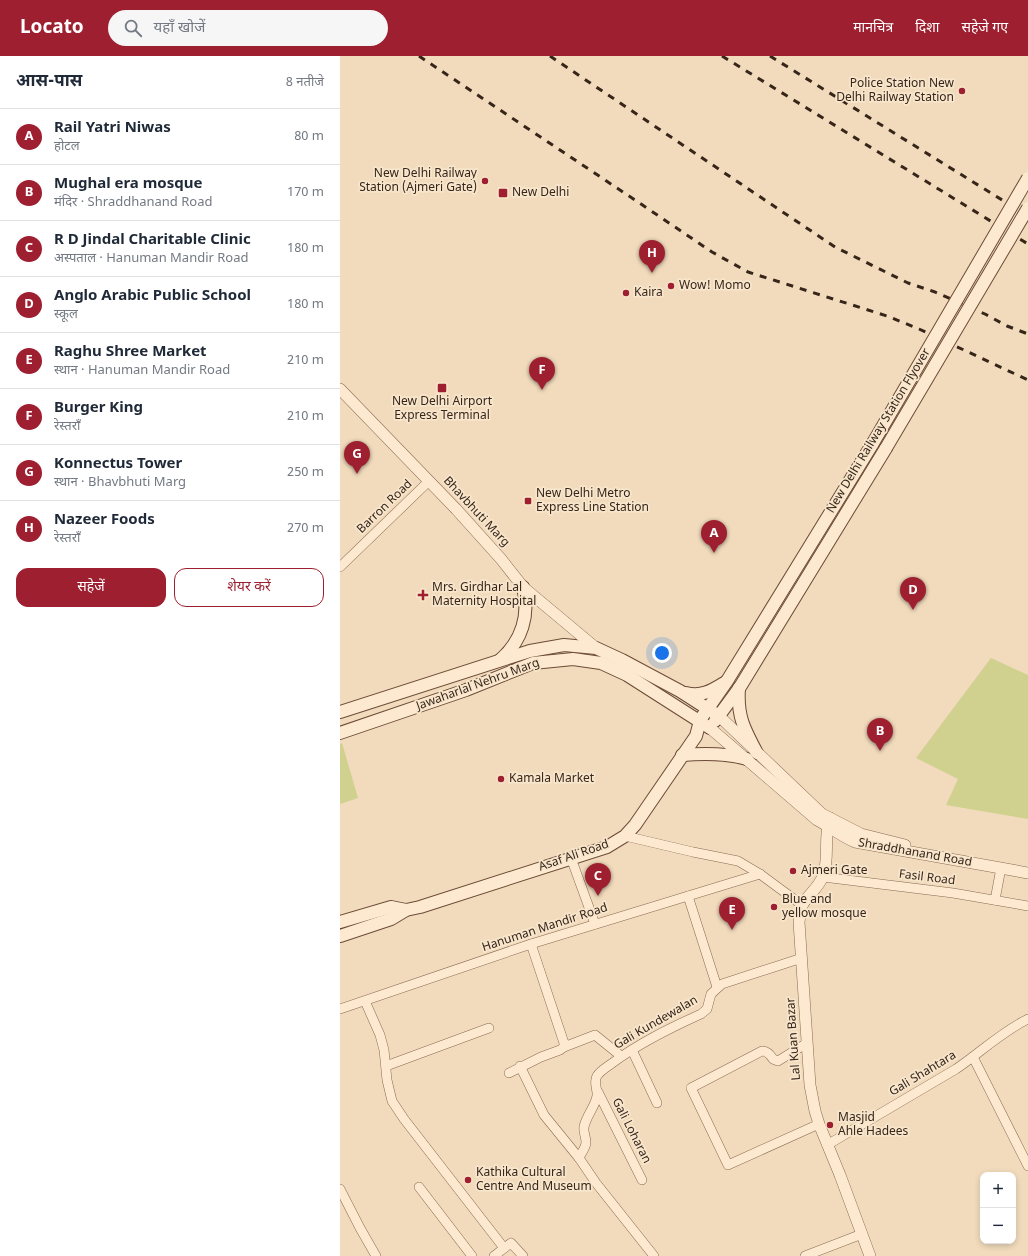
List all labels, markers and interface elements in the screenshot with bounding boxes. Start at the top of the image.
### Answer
search box [108,10,388,46]
text: Locato [20,16,84,41]
icon: search [122,17,144,39]
text: यहाँ खोजें [154,19,205,38]
text: मानचित्र [853,19,893,38]
text: दिशा [915,19,939,38]
text: सहेजे गए [961,19,1008,38]
text: आस-पास [16,71,82,93]
text: 8 नतीजे [286,74,324,91]
place label: Police Station New Delhi Railway Station [836,76,955,106]
marker: Police Station New Delhi Railway Station [957,86,967,96]
text: Rail Yatri Niwas [54,119,171,138]
text: A [25,128,34,145]
text: 80 m [294,128,324,145]
text: होटल [54,138,80,155]
place label: New Delhi Railway Station (Ajmeri Gate) [359,166,478,196]
text: Mughal era mosque [54,175,202,194]
marker: New Delhi Railway Station (Ajmeri Gate) [480,176,490,186]
text: B [25,184,33,201]
text: 170 m [287,184,324,201]
place label: New Delhi [512,185,569,201]
marker: New Delhi [497,187,509,199]
text: मंदिर · Shraddhanand Road [54,194,212,211]
text: R D Jindal Charitable Clinic [54,231,251,250]
text: C [25,240,33,257]
text: 180 m [287,240,324,257]
pin: H [639,240,665,273]
text: अस्पताल · Hanuman Mandir Road [54,250,249,267]
place label: Wow! Momo [679,278,751,294]
marker: Wow! Momo [666,281,676,291]
place label: Kaira [634,285,663,301]
text: Anglo Arabic Public School [54,287,251,306]
marker: Kaira [621,288,631,298]
text: D [24,296,34,313]
text: 180 m [287,296,324,313]
text: स्कूल [54,306,78,323]
text: Raghu Shree Market [54,343,206,362]
street label: New Delhi Railway Station Flyover [823,346,935,516]
text: E [25,352,33,369]
text: 210 m [287,352,324,369]
pin: F [529,357,555,390]
text: स्थान · Hanuman Mandir Road [54,362,230,379]
marker: New Delhi Airport Express Terminal [436,382,448,394]
place label: New Delhi Airport Express Terminal [392,394,493,424]
text: Burger King [54,399,143,418]
text: F [26,408,32,425]
text: 210 m [287,408,324,425]
text: रेस्तराँ [54,418,80,435]
pin: G [344,441,370,474]
text: Konnectus Tower [54,455,182,474]
text: G [24,464,34,481]
text: 250 m [287,464,324,481]
street label: Bhavbhuti Marg [439,473,513,551]
text: स्थान · Bhavbhuti Marg [54,474,186,491]
street label: Barron Road [354,477,416,537]
place label: New Delhi Metro Express Line Station [536,486,649,516]
marker: New Delhi Metro Express Line Station [523,496,533,506]
text: Nazeer Foods [54,511,155,530]
text: H [24,520,34,537]
text: 270 m [287,520,324,537]
pin: A [701,520,727,553]
text: रेस्तराँ [54,530,80,547]
button: सहेजें [16,568,166,607]
button: शेयर करें [174,568,324,607]
pin: D [900,577,926,610]
place label: Mrs. Girdhar Lal Maternity Hospital [432,580,536,610]
marker: Mrs. Girdhar Lal Maternity Hospital [417,589,429,601]
your location [652,643,672,663]
street label: Jawaharlal Nehru Marg [413,655,542,715]
pin: B [867,718,893,751]
place label: Kamala Market [509,771,595,787]
marker: Kamala Market [496,774,506,784]
street label: Shraddhanand Road [857,835,973,871]
street label: Asaf Ali Road [537,837,611,875]
pin: C [585,863,611,896]
place label: Ajmeri Gate [801,863,868,879]
marker: Ajmeri Gate [788,866,798,876]
street label: Fasil Road [898,867,956,889]
place label: Blue and yellow mosque [782,892,867,922]
pin: E [719,897,745,930]
street label: Hanuman Mandir Road [480,900,610,956]
marker: Blue and yellow mosque [769,902,779,912]
street label: Gali Kundewalan [611,992,701,1054]
street label: Lal Kuan Bazar [783,997,805,1081]
street label: Gali Shahtara [887,1048,959,1100]
street label: Gali Loharan [608,1096,654,1166]
place label: Masjid Ahle Hadees [838,1110,909,1140]
marker: Masjid Ahle Hadees [825,1120,835,1130]
place label: Kathika Cultural Centre And Museum [476,1165,592,1195]
map controls [980,1172,1016,1244]
button: + [980,1172,1016,1208]
marker: Kathika Cultural Centre And Museum [463,1175,473,1185]
button: − [980,1208,1016,1244]

